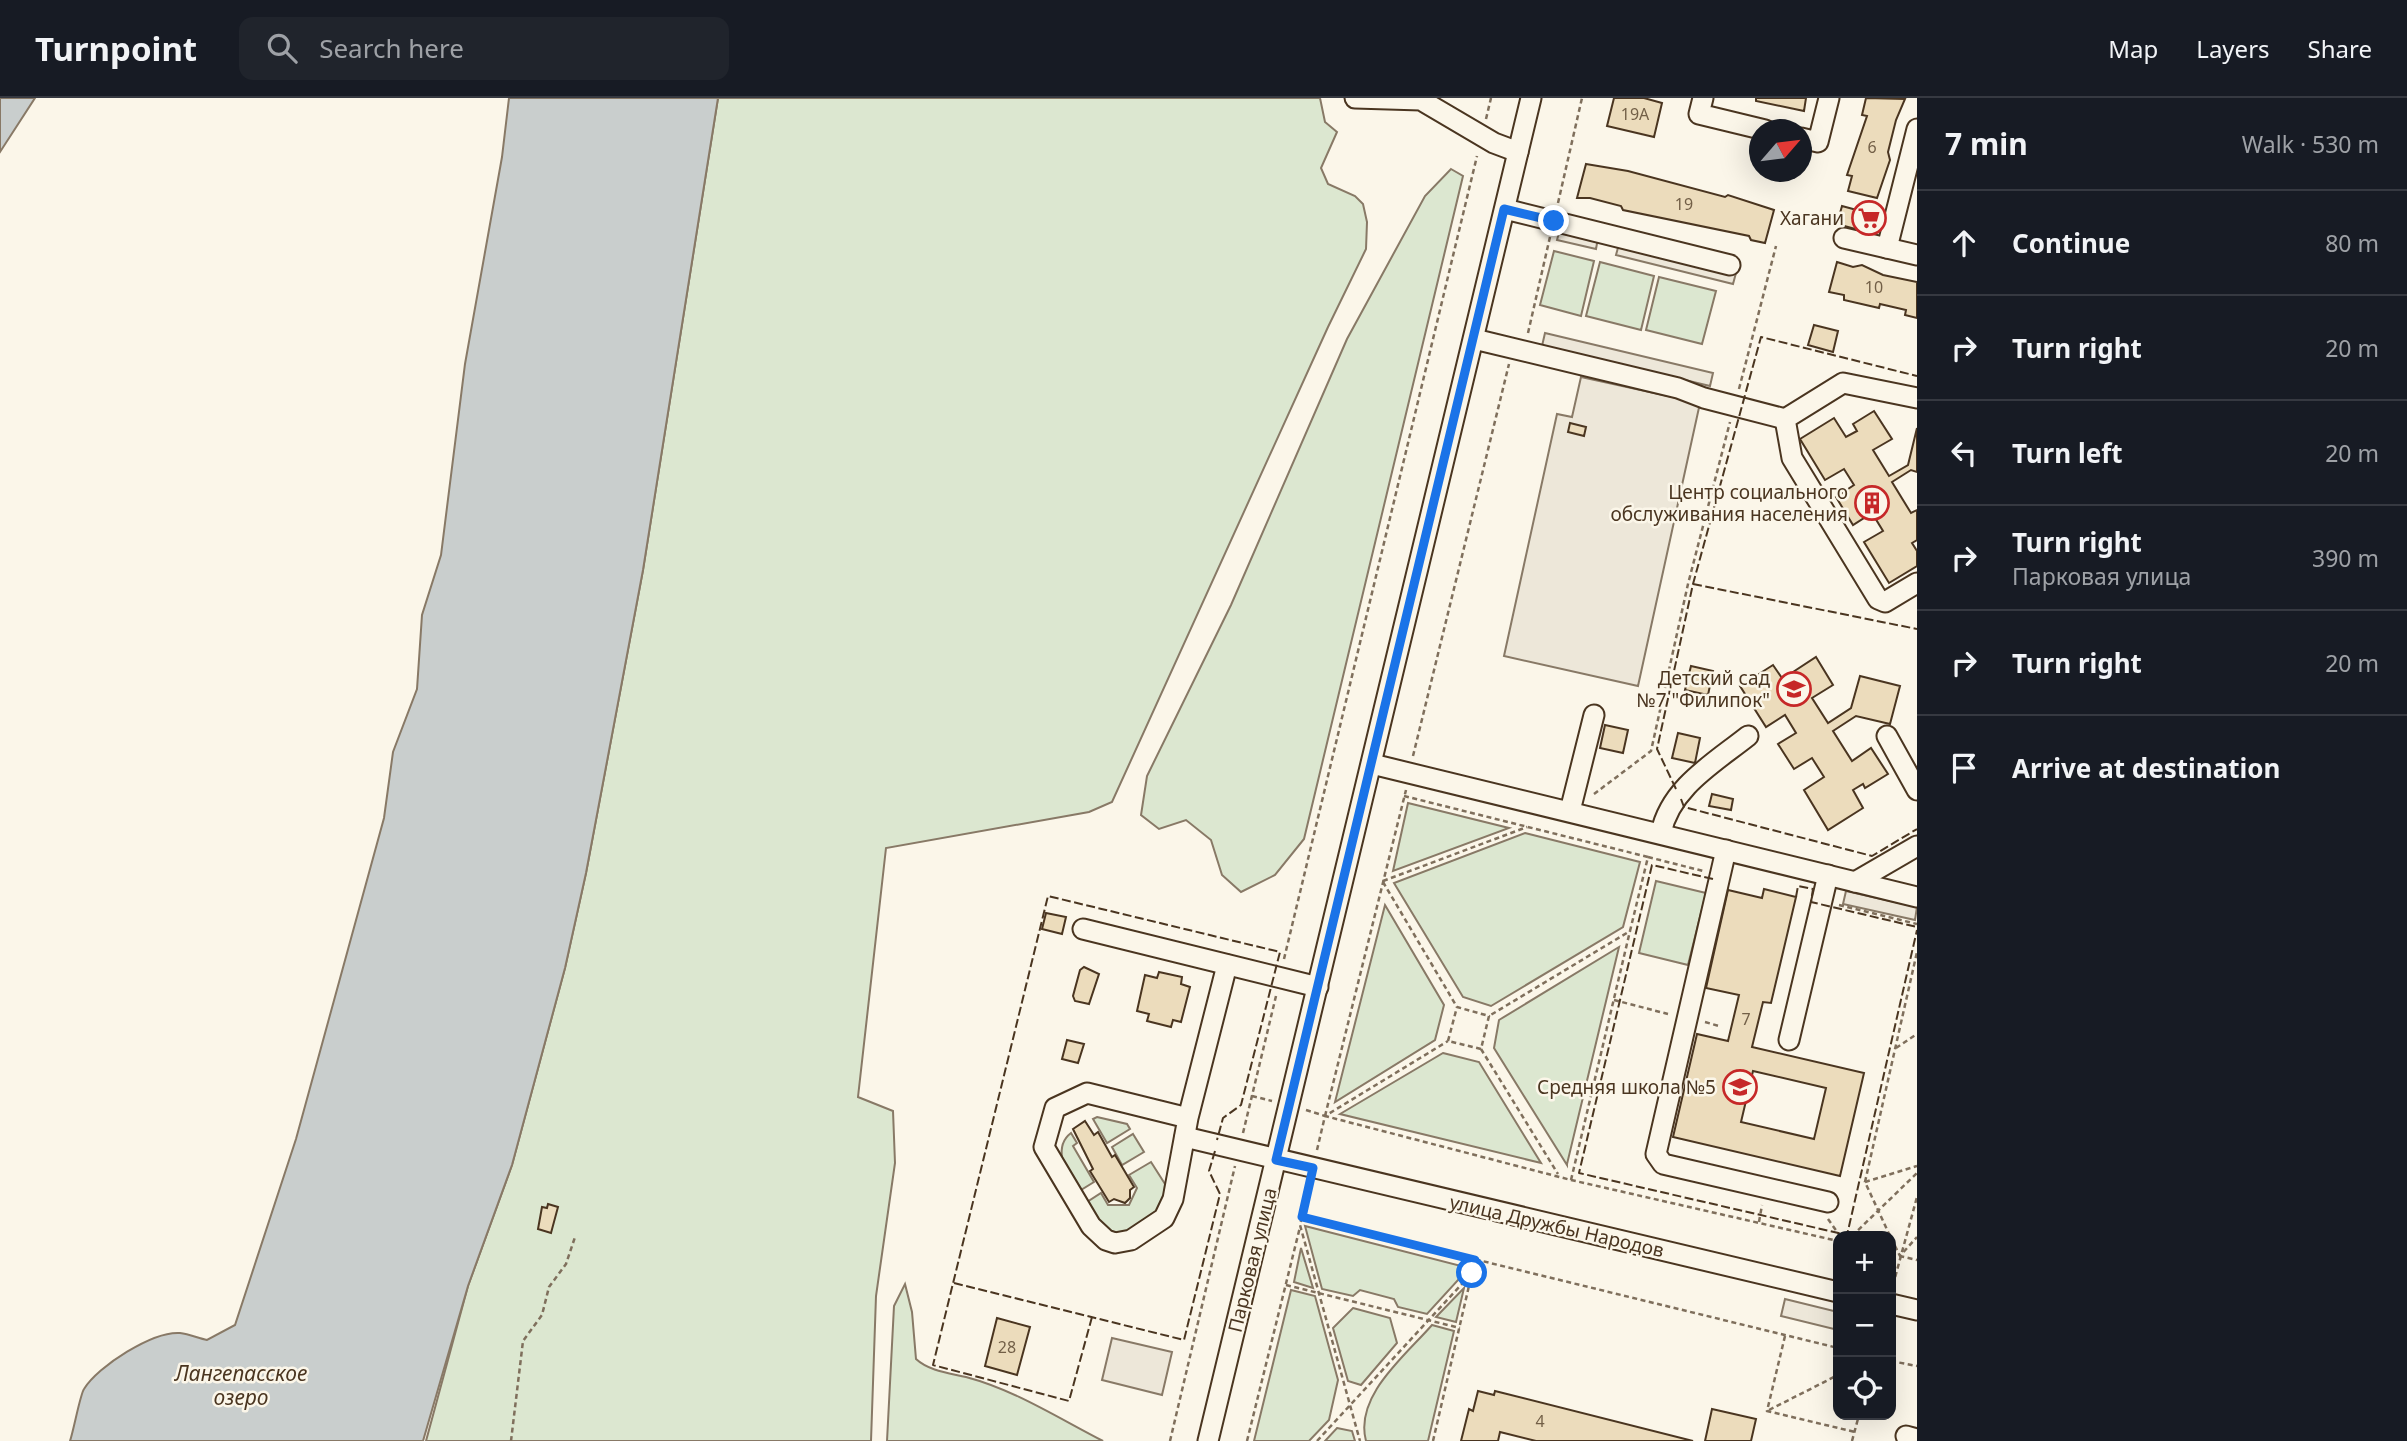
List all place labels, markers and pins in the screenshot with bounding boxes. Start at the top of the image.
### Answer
supermarket icon: Хагани [1850,199,1888,237]
place label: Хагани [1780,205,1844,231]
place label: Центр социального обслуживания населения [1610,479,1848,527]
building icon: Центр социального обслуживания населения [1853,484,1891,522]
place label: Детский сад №7 "Филипок" [1636,665,1770,713]
school or university icon: Детский сад №7 "Филипок" [1775,670,1813,708]
school or university icon: Средняя школа №5 [1721,1068,1759,1106]
place label: Средняя школа №5 [1537,1074,1716,1100]

